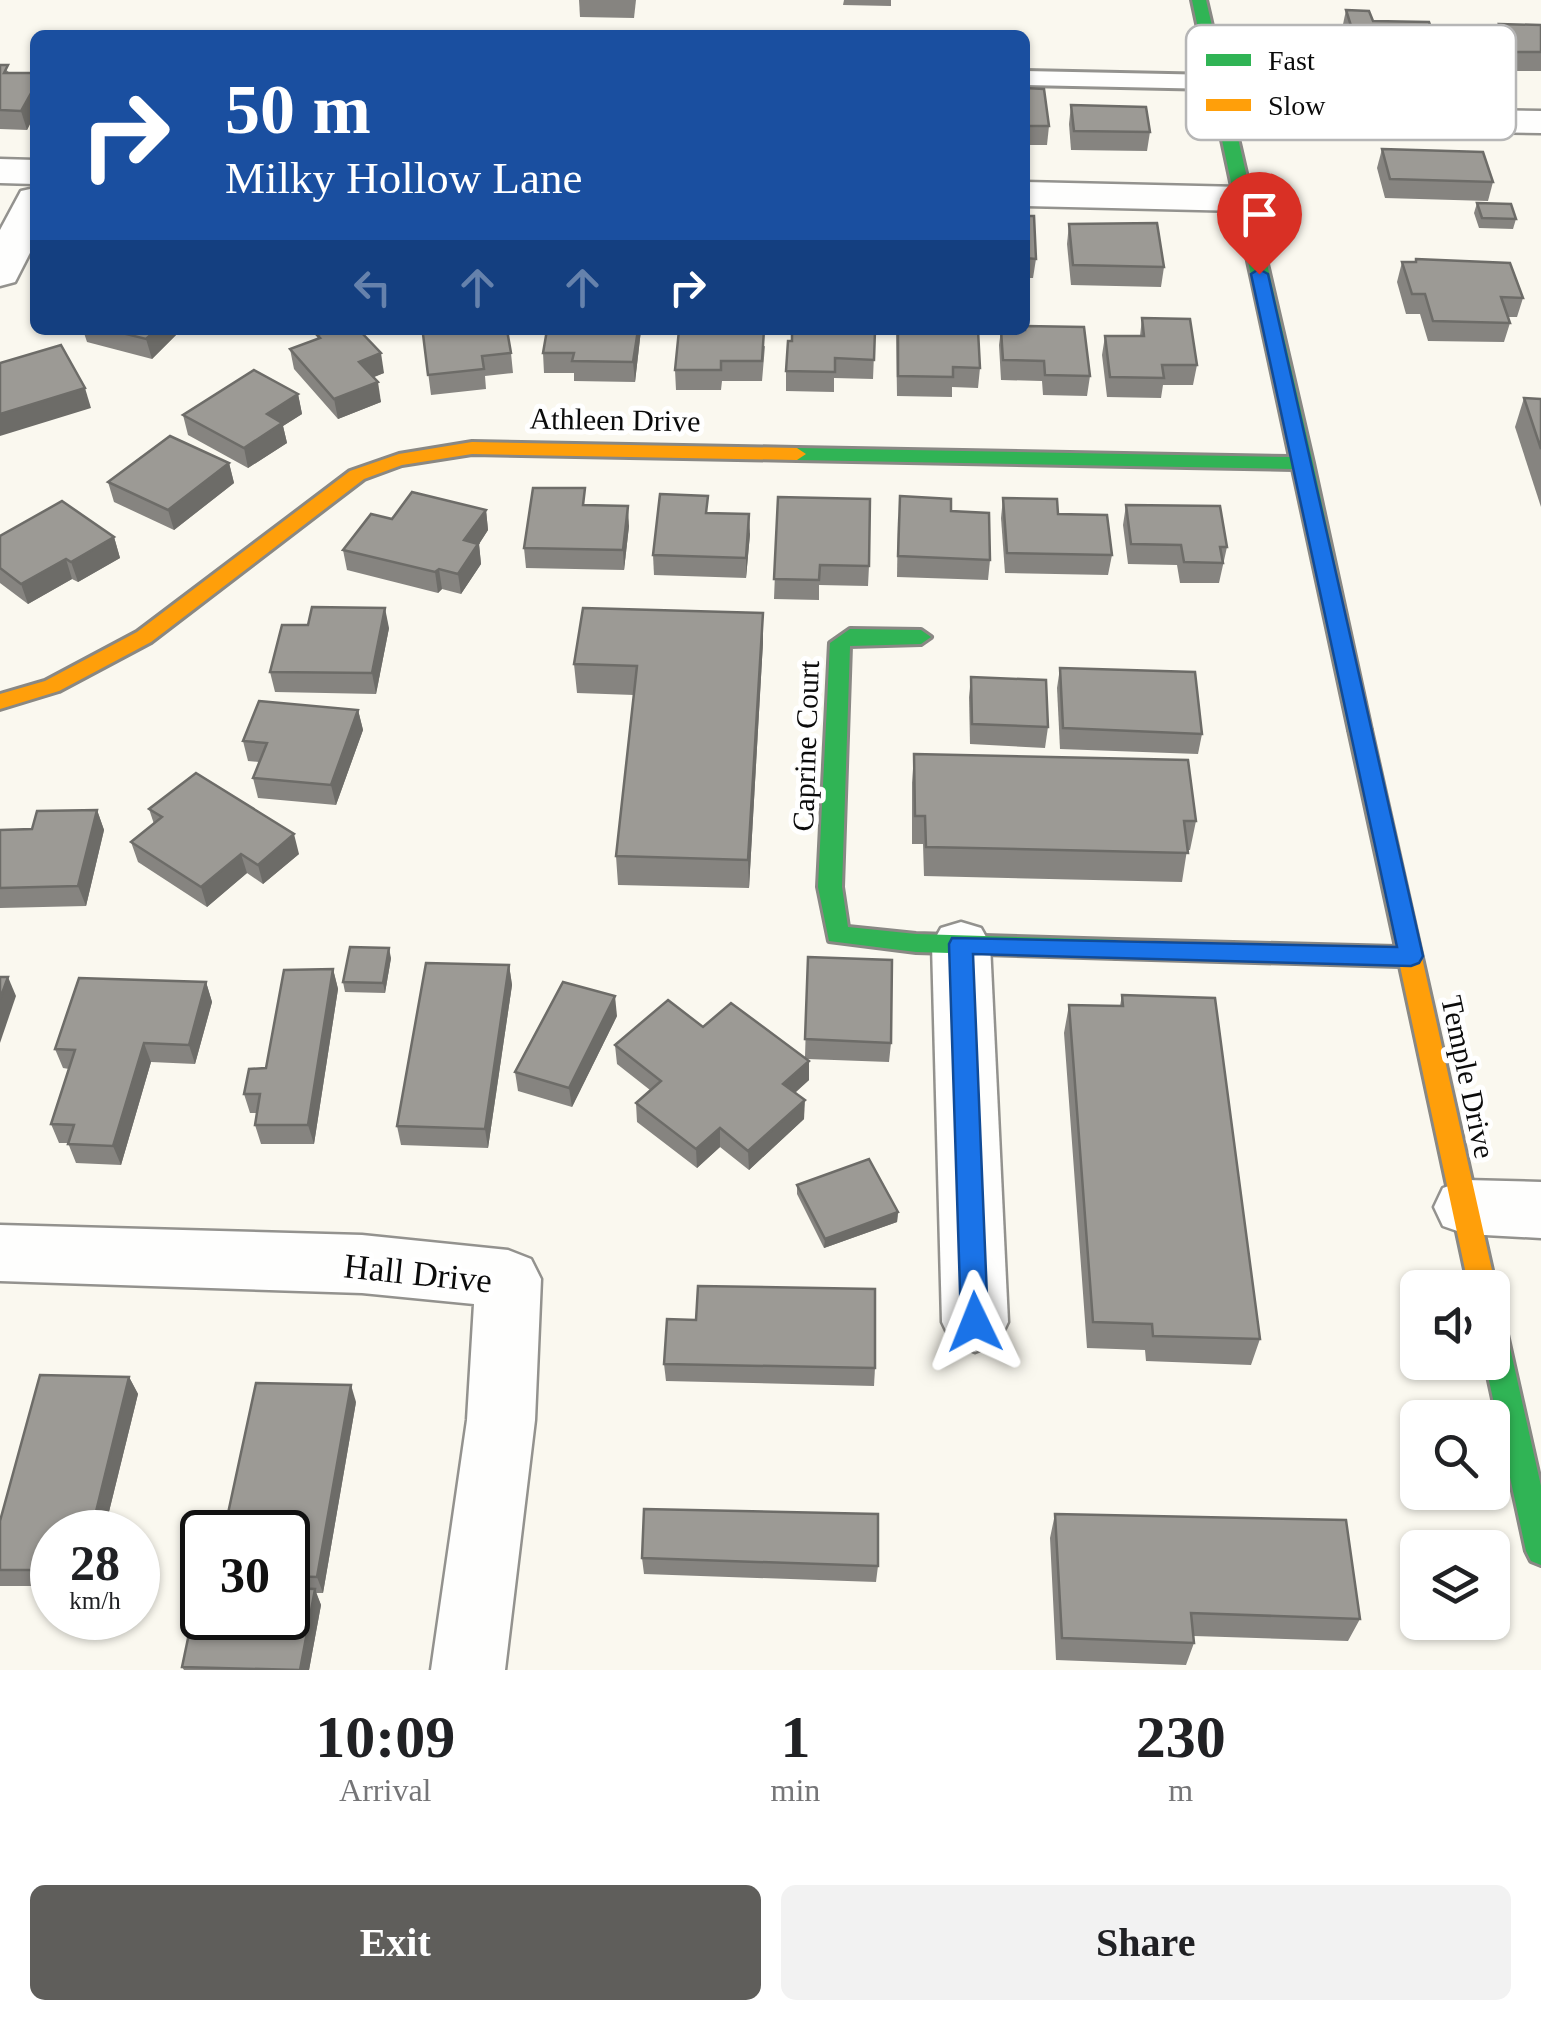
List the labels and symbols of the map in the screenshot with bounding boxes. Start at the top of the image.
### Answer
legend [1186,25,1516,140]
text: Fast [1268,45,1315,76]
text: Slow [1268,90,1326,121]
pin [1217,172,1302,275]
street label: Athleen Drive [529,402,701,437]
street label: Caprine Court [786,659,825,832]
street label: Temple Drive [1435,993,1502,1161]
street label: Hall Drive [342,1246,494,1301]
position arrow [923,1270,1027,1374]
speed limit sign: 30 [180,1510,310,1640]

